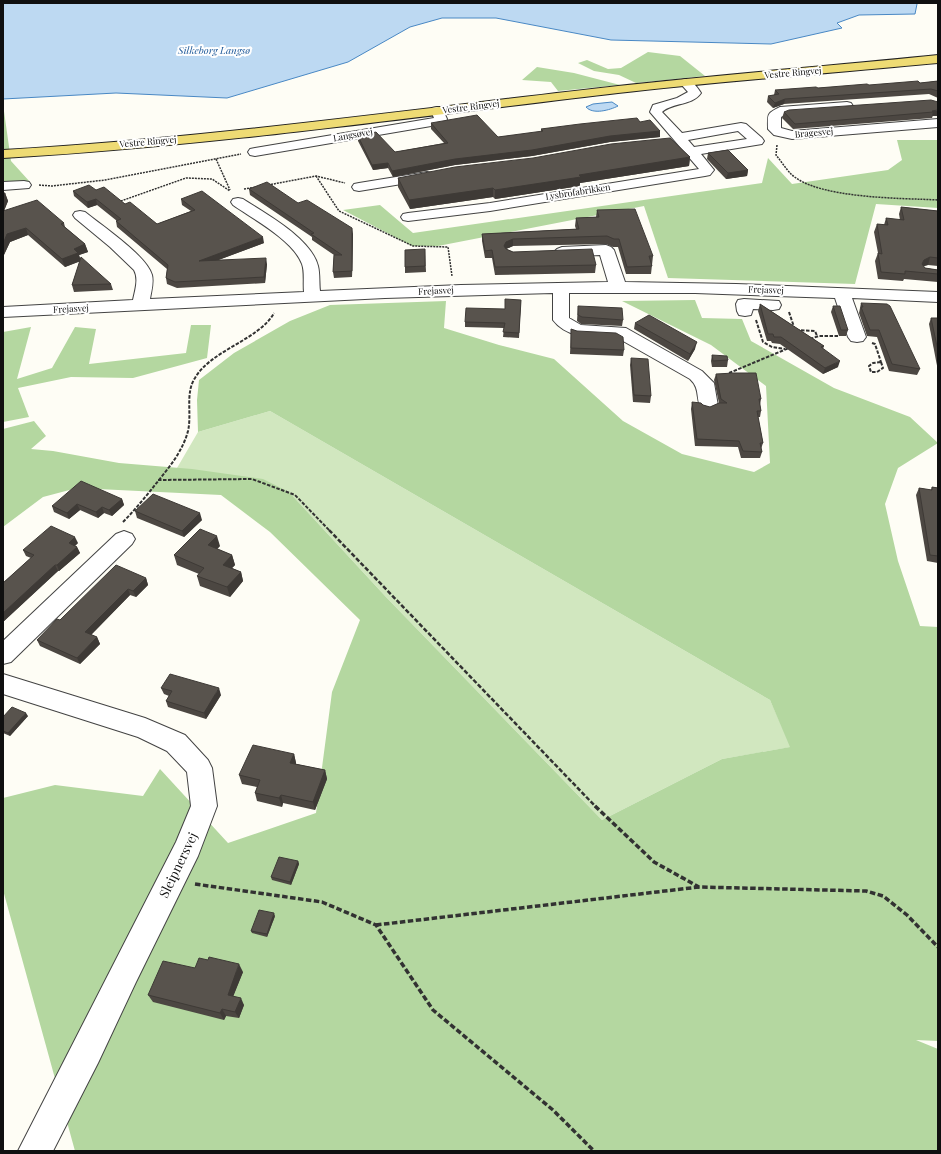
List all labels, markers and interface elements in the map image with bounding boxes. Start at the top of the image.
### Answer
water label: Silkeborg Langsø [177,43,251,57]
street label: Vestre Ringvej [763,64,822,81]
street label: Vestre Ringvej [441,97,500,116]
street label: Bragesvej [794,124,834,140]
street label: Langsøvej [332,125,374,143]
street label: Vestre Ringvej [118,133,177,150]
street label: Lysbrofabrikken [545,180,612,202]
street label: Frejasvej [748,282,784,296]
street label: Frejasvej [418,283,454,297]
street label: Frejasvej [53,301,89,315]
street label: Sleipnersvej [154,829,201,900]

